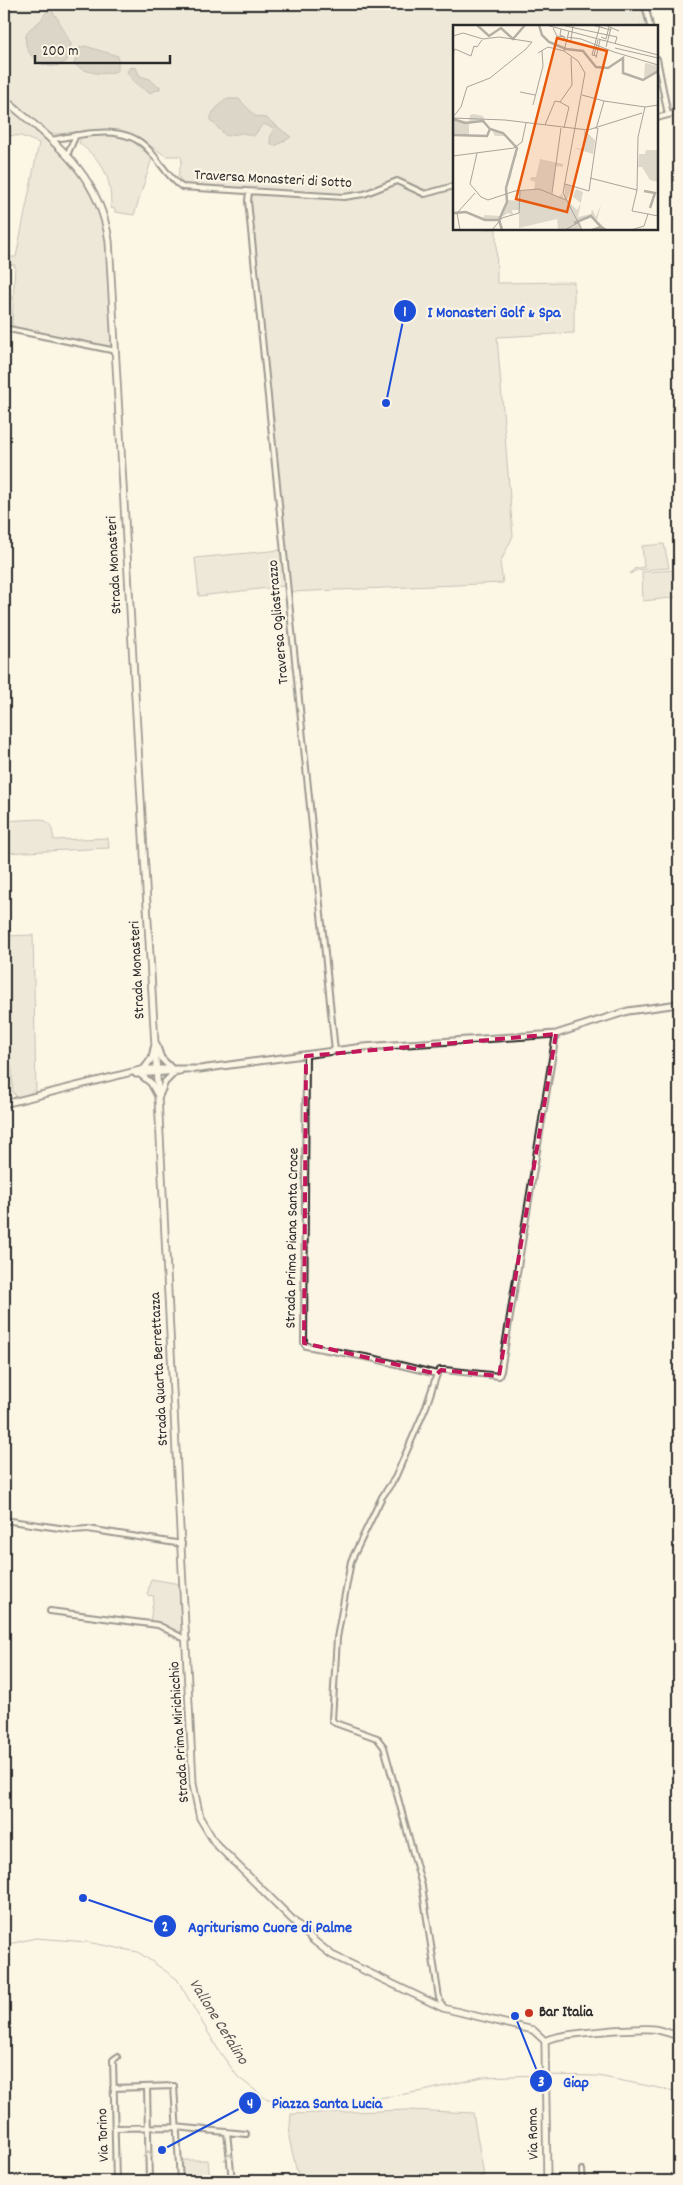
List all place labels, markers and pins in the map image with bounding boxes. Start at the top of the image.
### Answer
callout: I Monasteri Golf & Spa [392,296,571,327]
callout: Agriturismo Cuore di Palme [153,1911,362,1942]
place label: Bar Italia [539,2002,594,2024]
marker: Bar Italia [523,2007,535,2019]
callout: Giap [528,2066,599,2097]
callout: Piazza Santa Lucia [237,2087,392,2118]

